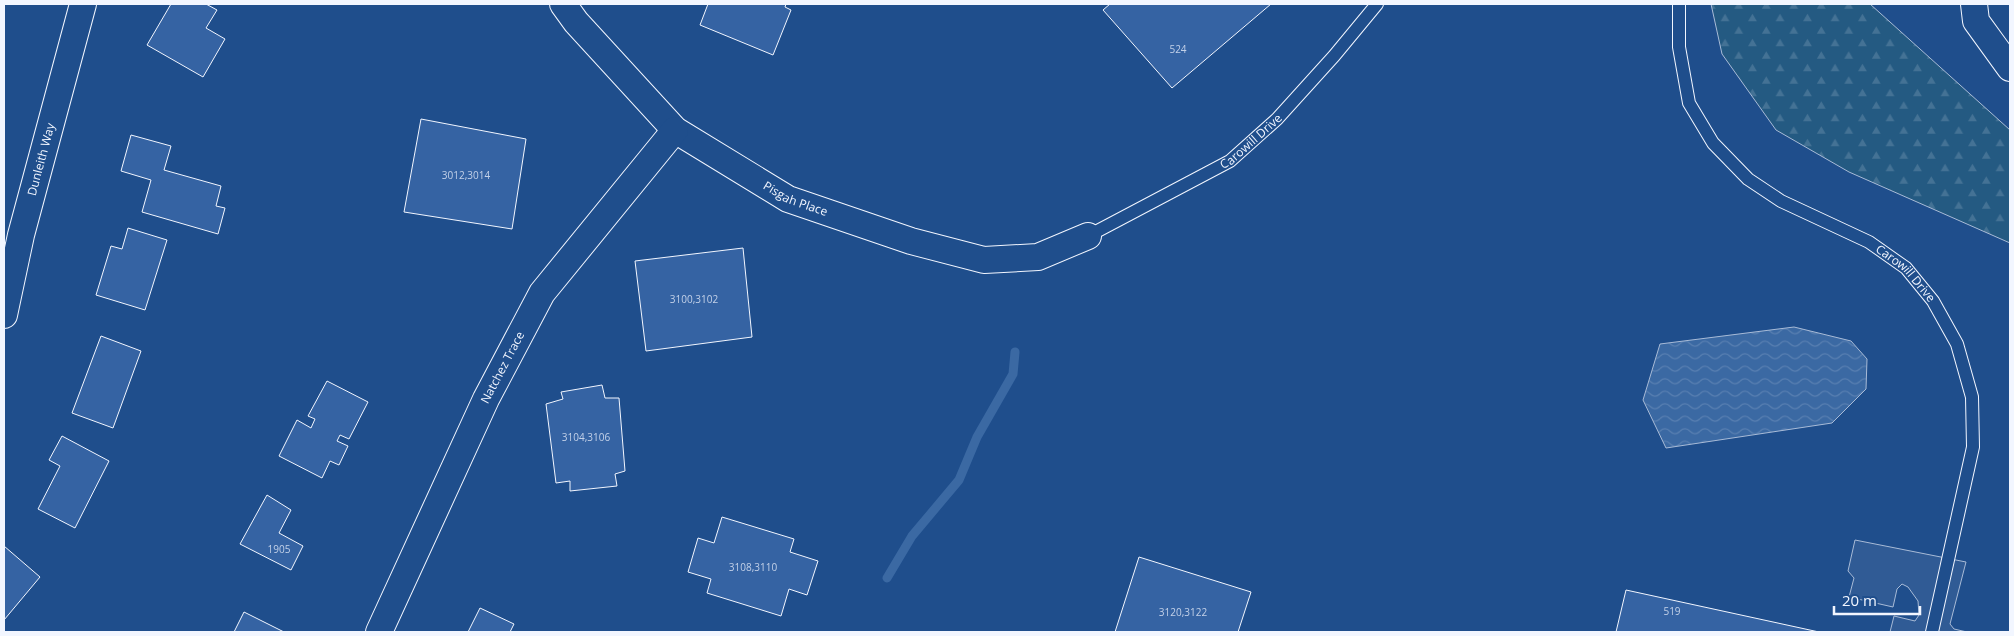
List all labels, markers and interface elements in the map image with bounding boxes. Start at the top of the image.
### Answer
house number: 524 [1169,42,1187,56]
street label: Carowill Drive [1217,110,1286,173]
street label: Dunleith Way [23,120,59,198]
house number: 3012,3014 [442,168,490,182]
street label: Pisgah Place [760,177,830,220]
street label: Carowill Drive [1872,240,1940,306]
house number: 3100,3102 [670,292,718,306]
street label: Natchez Trace [476,328,528,406]
house number: 3104,3106 [562,430,610,444]
house number: 1905 [268,542,291,556]
house number: 3108,3110 [729,560,777,574]
scale bar [1834,584,1920,616]
text: 20 m [1842,590,1877,610]
house number: 519 [1663,604,1681,618]
house number: 3120,3122 [1159,605,1207,619]

